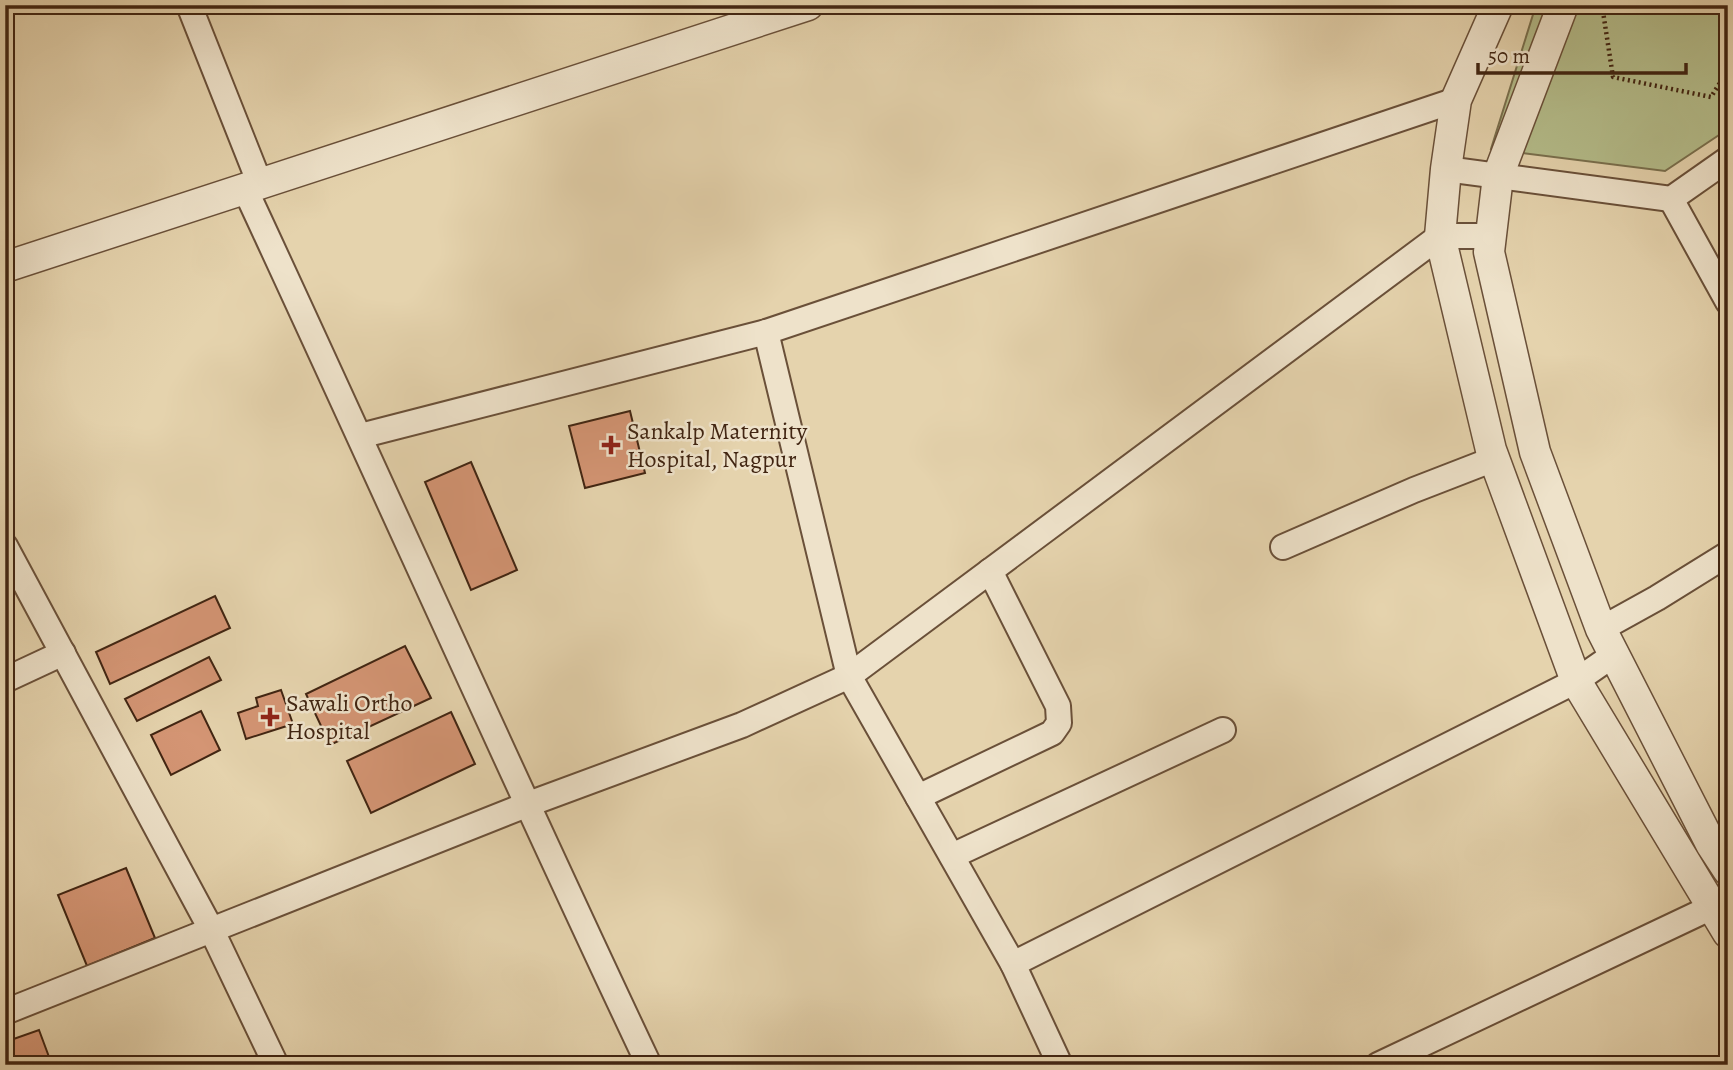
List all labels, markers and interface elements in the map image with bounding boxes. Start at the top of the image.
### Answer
scale bar [1478,32,1686,76]
text: 50 m [1488,42,1530,70]
place label: Sankalp Maternity Hospital, Nagpur [627,415,807,475]
marker: Sankalp Maternity Hospital, Nagpur [601,435,621,455]
place label: Sawali Ortho Hospital [286,687,413,747]
marker: Sawali Ortho Hospital [260,707,280,727]

